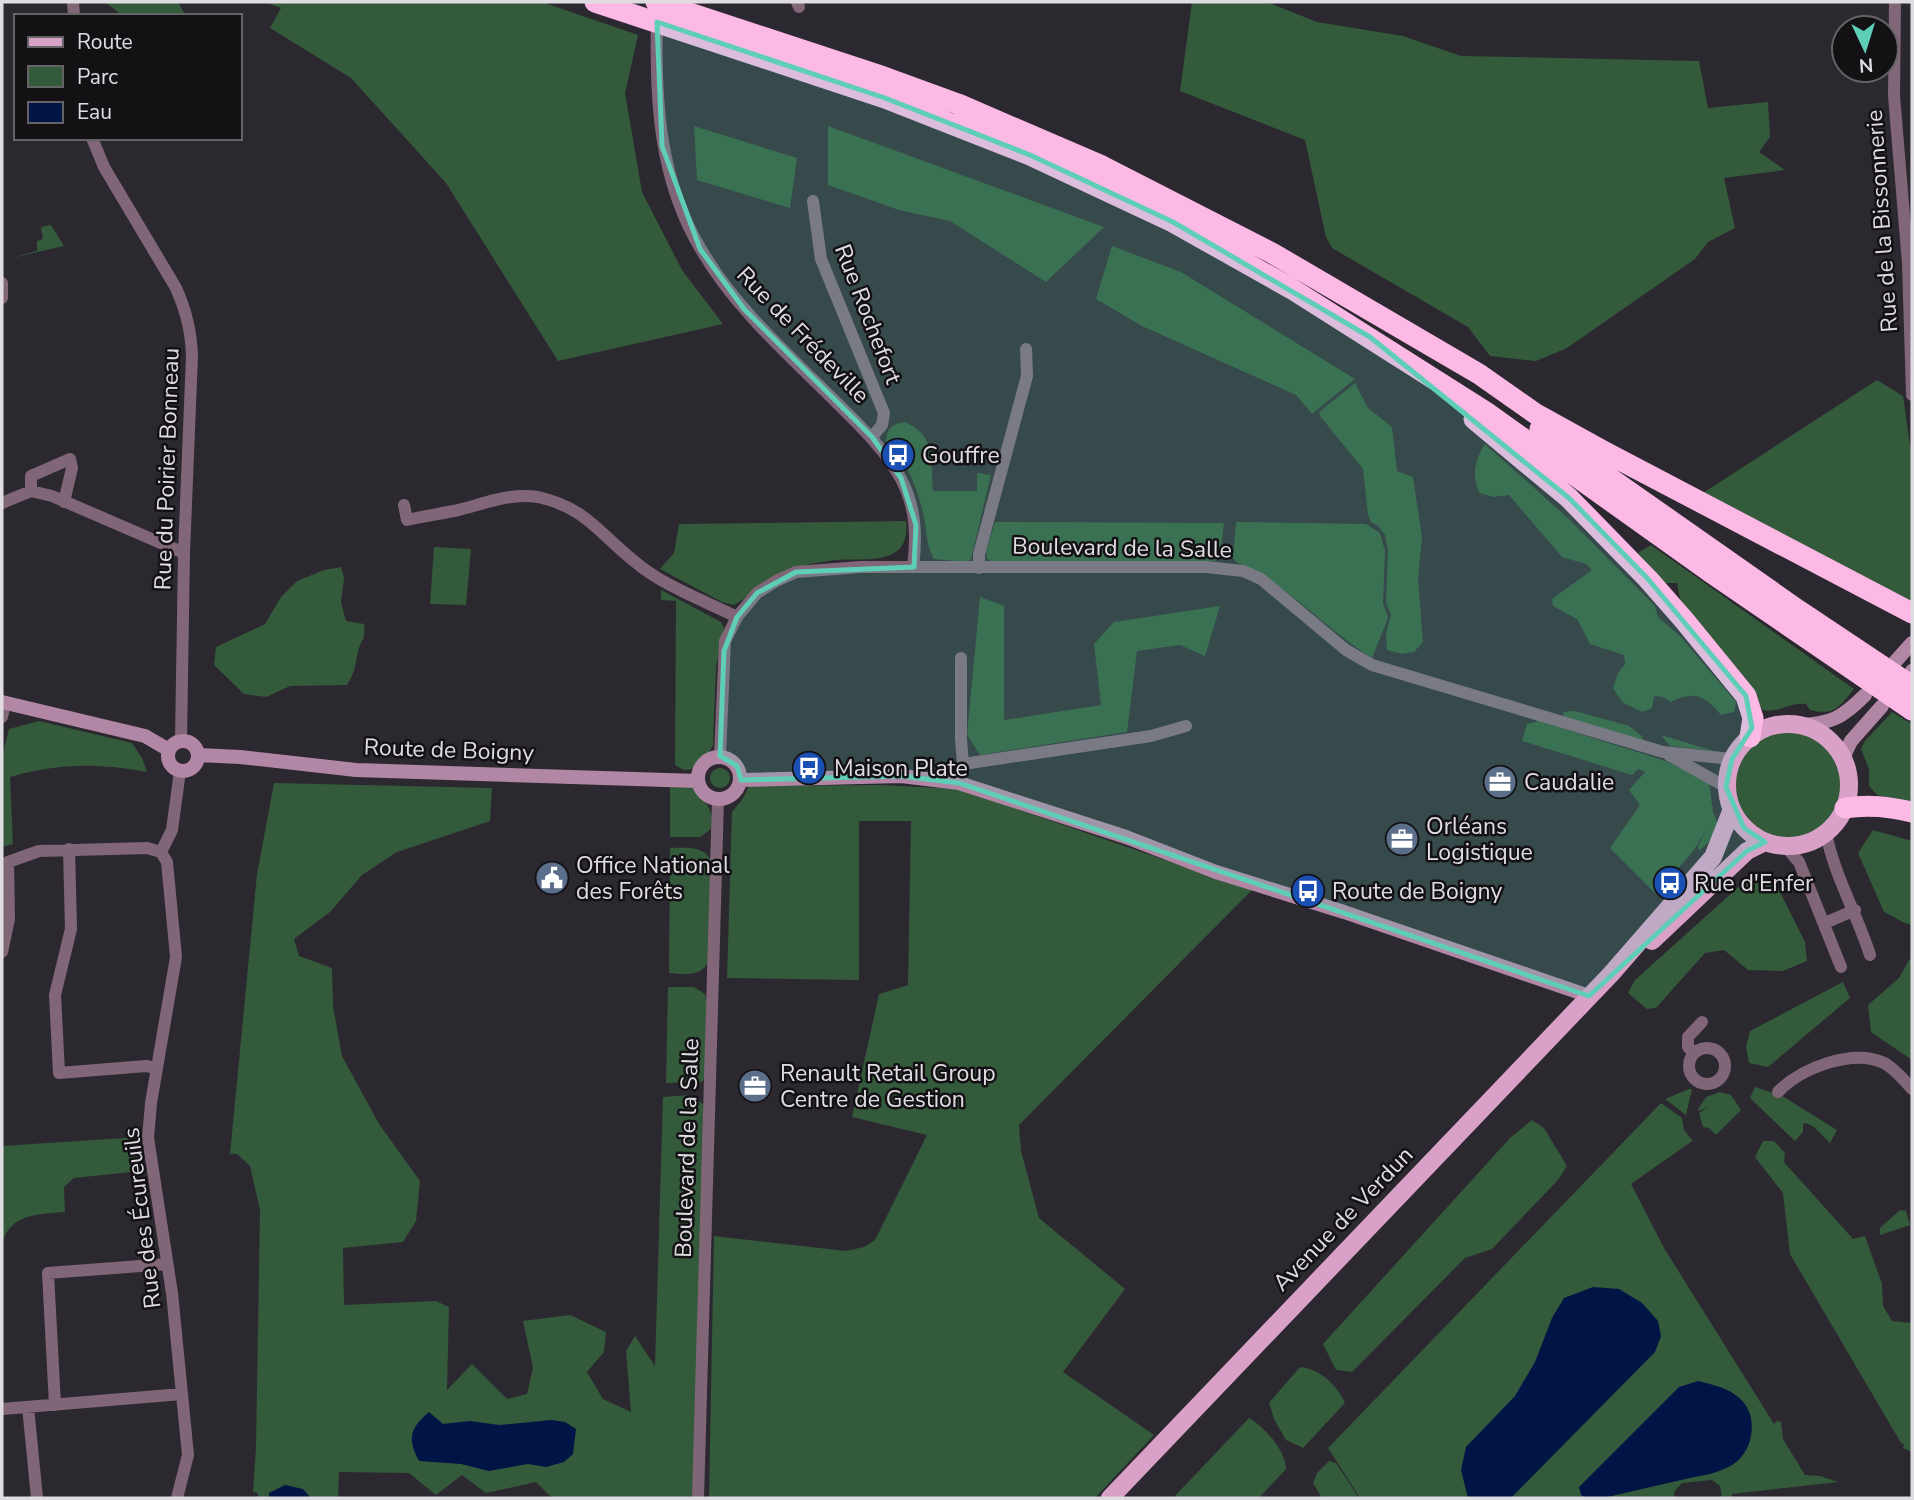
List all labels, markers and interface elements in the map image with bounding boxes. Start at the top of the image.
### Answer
legend [14,14,242,140]
north arrow [1830,14,1900,84]
text: Route [77,28,133,56]
text: N [1858,51,1874,78]
text: Parc [77,63,118,91]
text: Eau [77,98,112,126]
street label: Rue de la Bissonnerie [1859,109,1905,333]
street label: Rue Rochefort [827,240,909,389]
street label: Rue de Frédeville [730,260,876,410]
street label: Rue du Poirier Bonneau [147,347,187,591]
bus stop icon: Gouffre [879,436,917,474]
place label: Gouffre [922,440,1000,471]
street label: Boulevard de la Salle [1012,531,1232,565]
street label: Route de Boigny [363,732,535,768]
bus stop icon: Maison Plate [790,749,828,787]
place label: Maison Plate [834,753,968,784]
office icon: Caudalie [1481,763,1519,801]
place label: Caudalie [1524,767,1614,798]
place label: Orléans Logistique [1426,811,1533,868]
office icon: Orléans Logistique [1383,820,1421,858]
place label: Office National des Forêts [576,850,730,907]
public building icon: Office National des Forêts [533,859,571,897]
bus stop icon: Rue d'Enfer [1651,864,1689,902]
place label: Rue d'Enfer [1694,868,1814,899]
bus stop icon: Route de Boigny [1289,872,1327,910]
place label: Route de Boigny [1332,876,1503,907]
street label: Boulevard de la Salle [668,1038,706,1258]
place label: Renault Retail Group Centre de Gestion [780,1058,996,1115]
office icon: Renault Retail Group Centre de Gestion [736,1067,774,1105]
street label: Rue des Écureuils [116,1126,168,1310]
street label: Avenue de Verdun [1266,1140,1420,1298]

